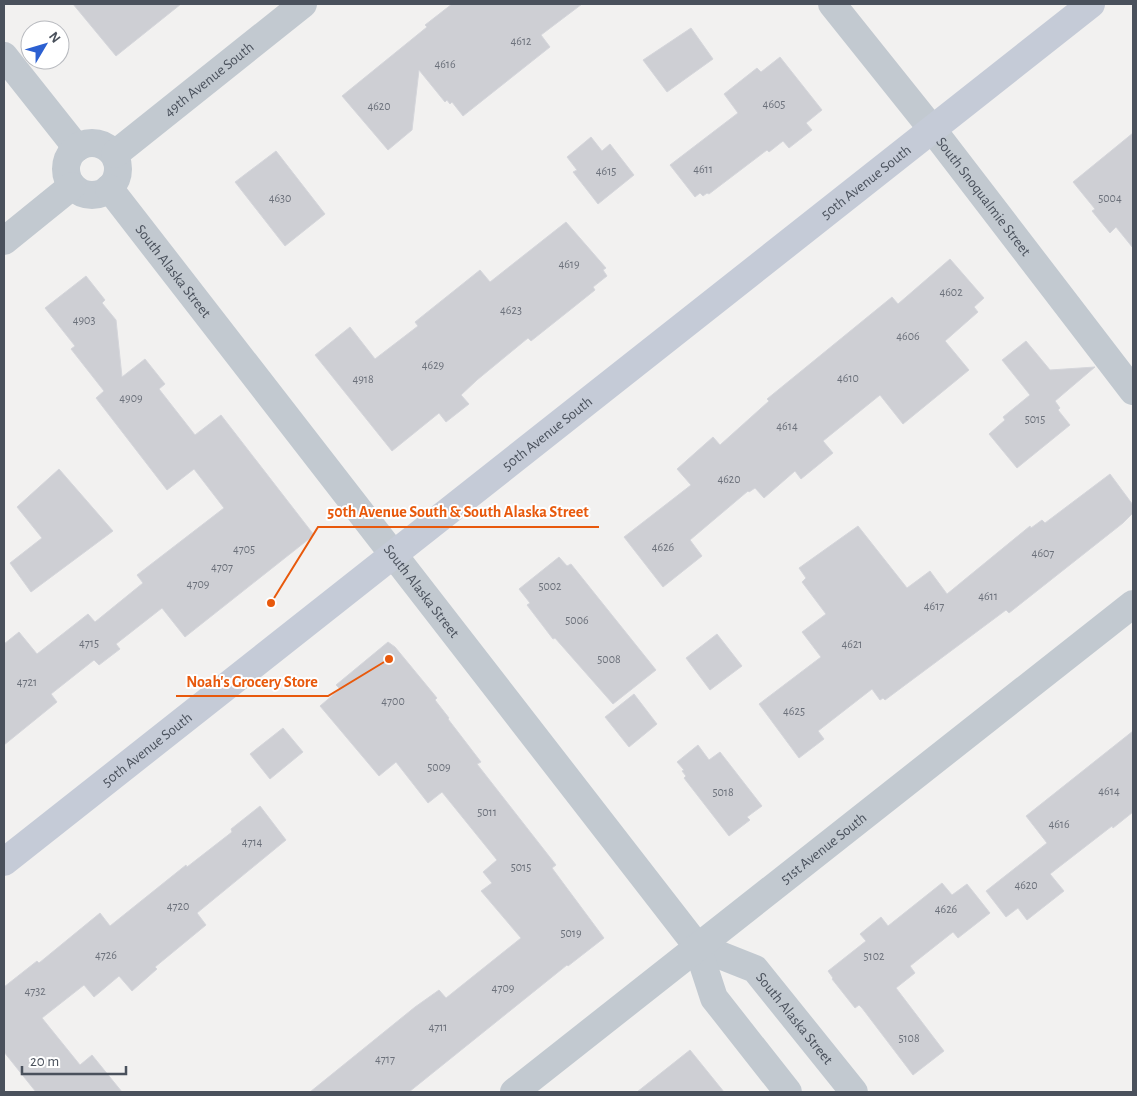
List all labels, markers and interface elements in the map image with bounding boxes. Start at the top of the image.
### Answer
north arrow [20,20,70,70]
text: N [46,29,63,46]
house number: 4612 [510,35,532,47]
street label: 49th Avenue South [161,39,257,120]
house number: 4616 [434,58,456,70]
house number: 4605 [763,98,785,110]
house number: 4620 [367,100,391,112]
street label: South Snoqualmie Street [933,134,1034,259]
street label: 50th Avenue South [818,142,914,222]
house number: 4611 [693,163,713,175]
house number: 4615 [596,165,616,177]
house number: 4630 [269,192,291,204]
house number: 5004 [1098,192,1122,204]
street label: South Alaska Street [132,222,214,321]
house number: 4619 [558,258,580,270]
house number: 4602 [939,286,963,298]
house number: 4623 [500,304,522,316]
house number: 4903 [73,314,95,326]
house number: 4606 [896,330,920,342]
house number: 4629 [422,359,445,371]
house number: 4610 [837,372,859,384]
house number: 4918 [352,373,374,385]
house number: 4909 [119,392,143,404]
street label: 50th Avenue South [500,394,595,474]
house number: 5015 [1025,413,1045,425]
house number: 4614 [776,420,798,432]
house number: 4620 [717,473,741,485]
callout: 50th Avenue South & South Alaska Street [318,496,599,527]
text: 50th Avenue South & South Alaska Street [327,504,589,520]
house number: 4626 [652,541,675,553]
street label: South Alaska Street [381,542,462,641]
house number: 4705 [233,543,255,555]
house number: 4607 [1032,547,1054,559]
house number: 4707 [211,561,233,573]
house number: 4709 [187,578,210,590]
house number: 5002 [538,580,562,592]
house number: 4611 [978,590,998,602]
house number: 4617 [924,600,944,612]
house number: 5006 [565,614,589,626]
house number: 4715 [79,637,99,649]
house number: 4621 [841,638,863,650]
house number: 5008 [597,653,621,665]
callout: Noah's Grocery Store [176,665,328,696]
text: Noah's Grocery Store [186,674,318,691]
house number: 4721 [17,676,37,688]
house number: 4700 [381,695,405,707]
house number: 4625 [783,705,805,717]
street label: 50th Avenue South [99,710,195,790]
house number: 5009 [427,761,451,773]
house number: 4614 [1098,785,1120,797]
house number: 5018 [712,786,734,798]
house number: 5011 [477,806,497,818]
street label: 51st Avenue South [778,810,870,887]
house number: 4616 [1048,818,1070,830]
house number: 4714 [242,836,263,848]
house number: 5015 [511,861,531,873]
house number: 4620 [1014,879,1038,891]
house number: 4720 [167,900,189,912]
house number: 4626 [935,903,958,915]
house number: 5019 [560,927,582,939]
house number: 4726 [95,949,117,961]
house number: 5102 [864,950,885,962]
street label: South Alaska Street [753,970,836,1068]
house number: 4709 [492,982,515,994]
house number: 4732 [24,985,46,997]
house number: 4711 [428,1021,448,1033]
house number: 5108 [898,1032,920,1044]
scale bar [22,1044,126,1076]
house number: 4717 [375,1053,395,1065]
text: 20 m [30,1054,59,1069]

